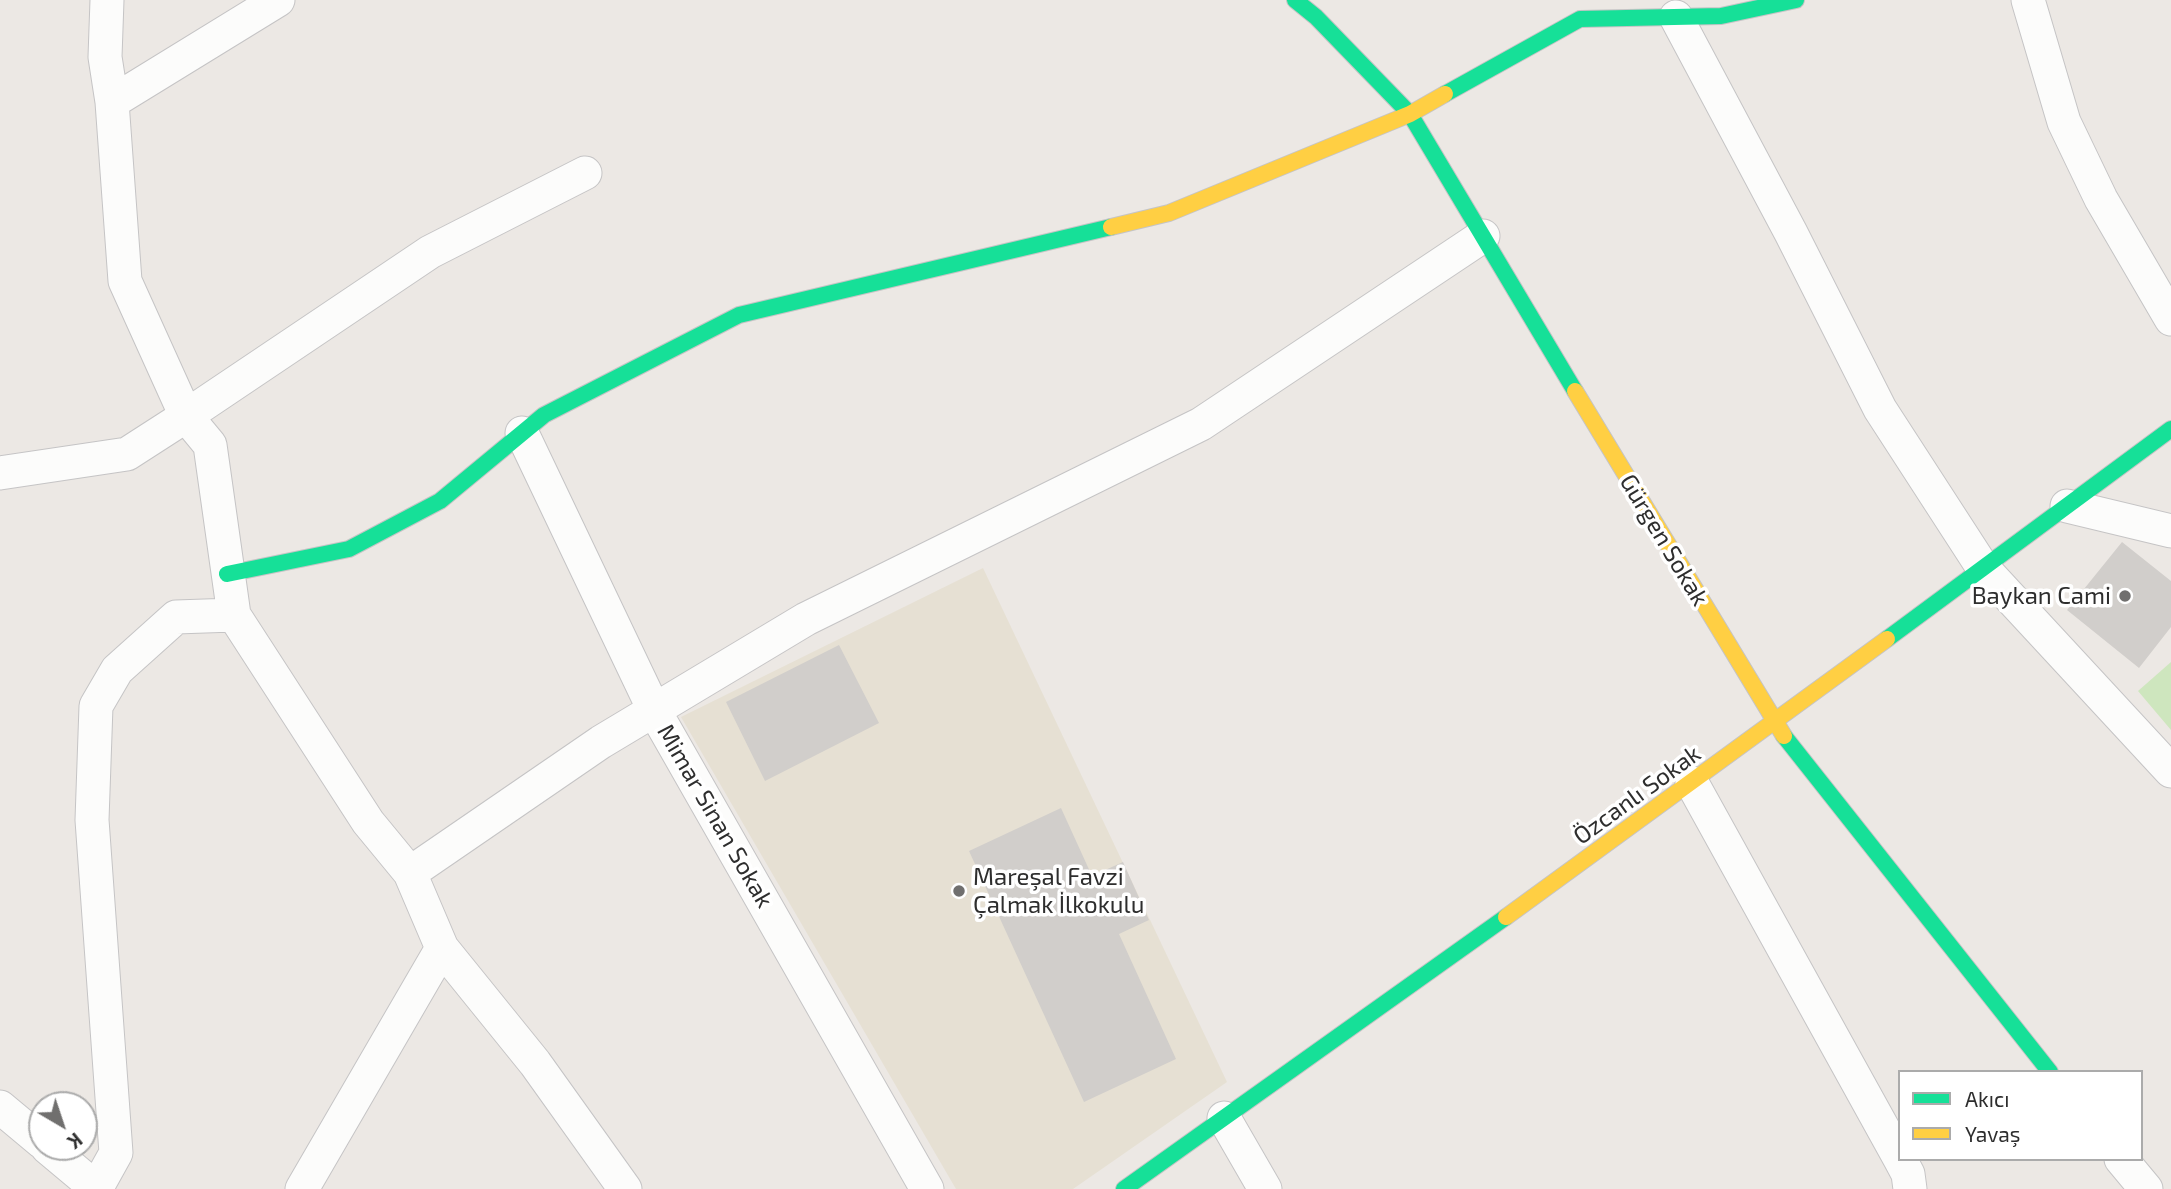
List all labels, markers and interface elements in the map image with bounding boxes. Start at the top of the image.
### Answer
street label: Gürgen Sokak [1613,469,1715,611]
place label: Baykan Cami [1972,582,2111,610]
marker: Baykan Cami [2117,588,2133,604]
street label: Mimar Sinan Sokak [651,719,779,913]
street label: Özcanlı Sokak [1568,739,1706,851]
place label: Mareşal Favzi Çalmak İlkokulu [973,863,1144,919]
marker: Mareşal Favzi Çalmak İlkokulu [951,883,967,899]
legend [1898,1070,2143,1161]
text: Akıcı [1965,1086,2009,1111]
north arrow [28,1091,98,1161]
text: Yavaş [1965,1121,2021,1146]
text: K [63,1128,87,1154]

